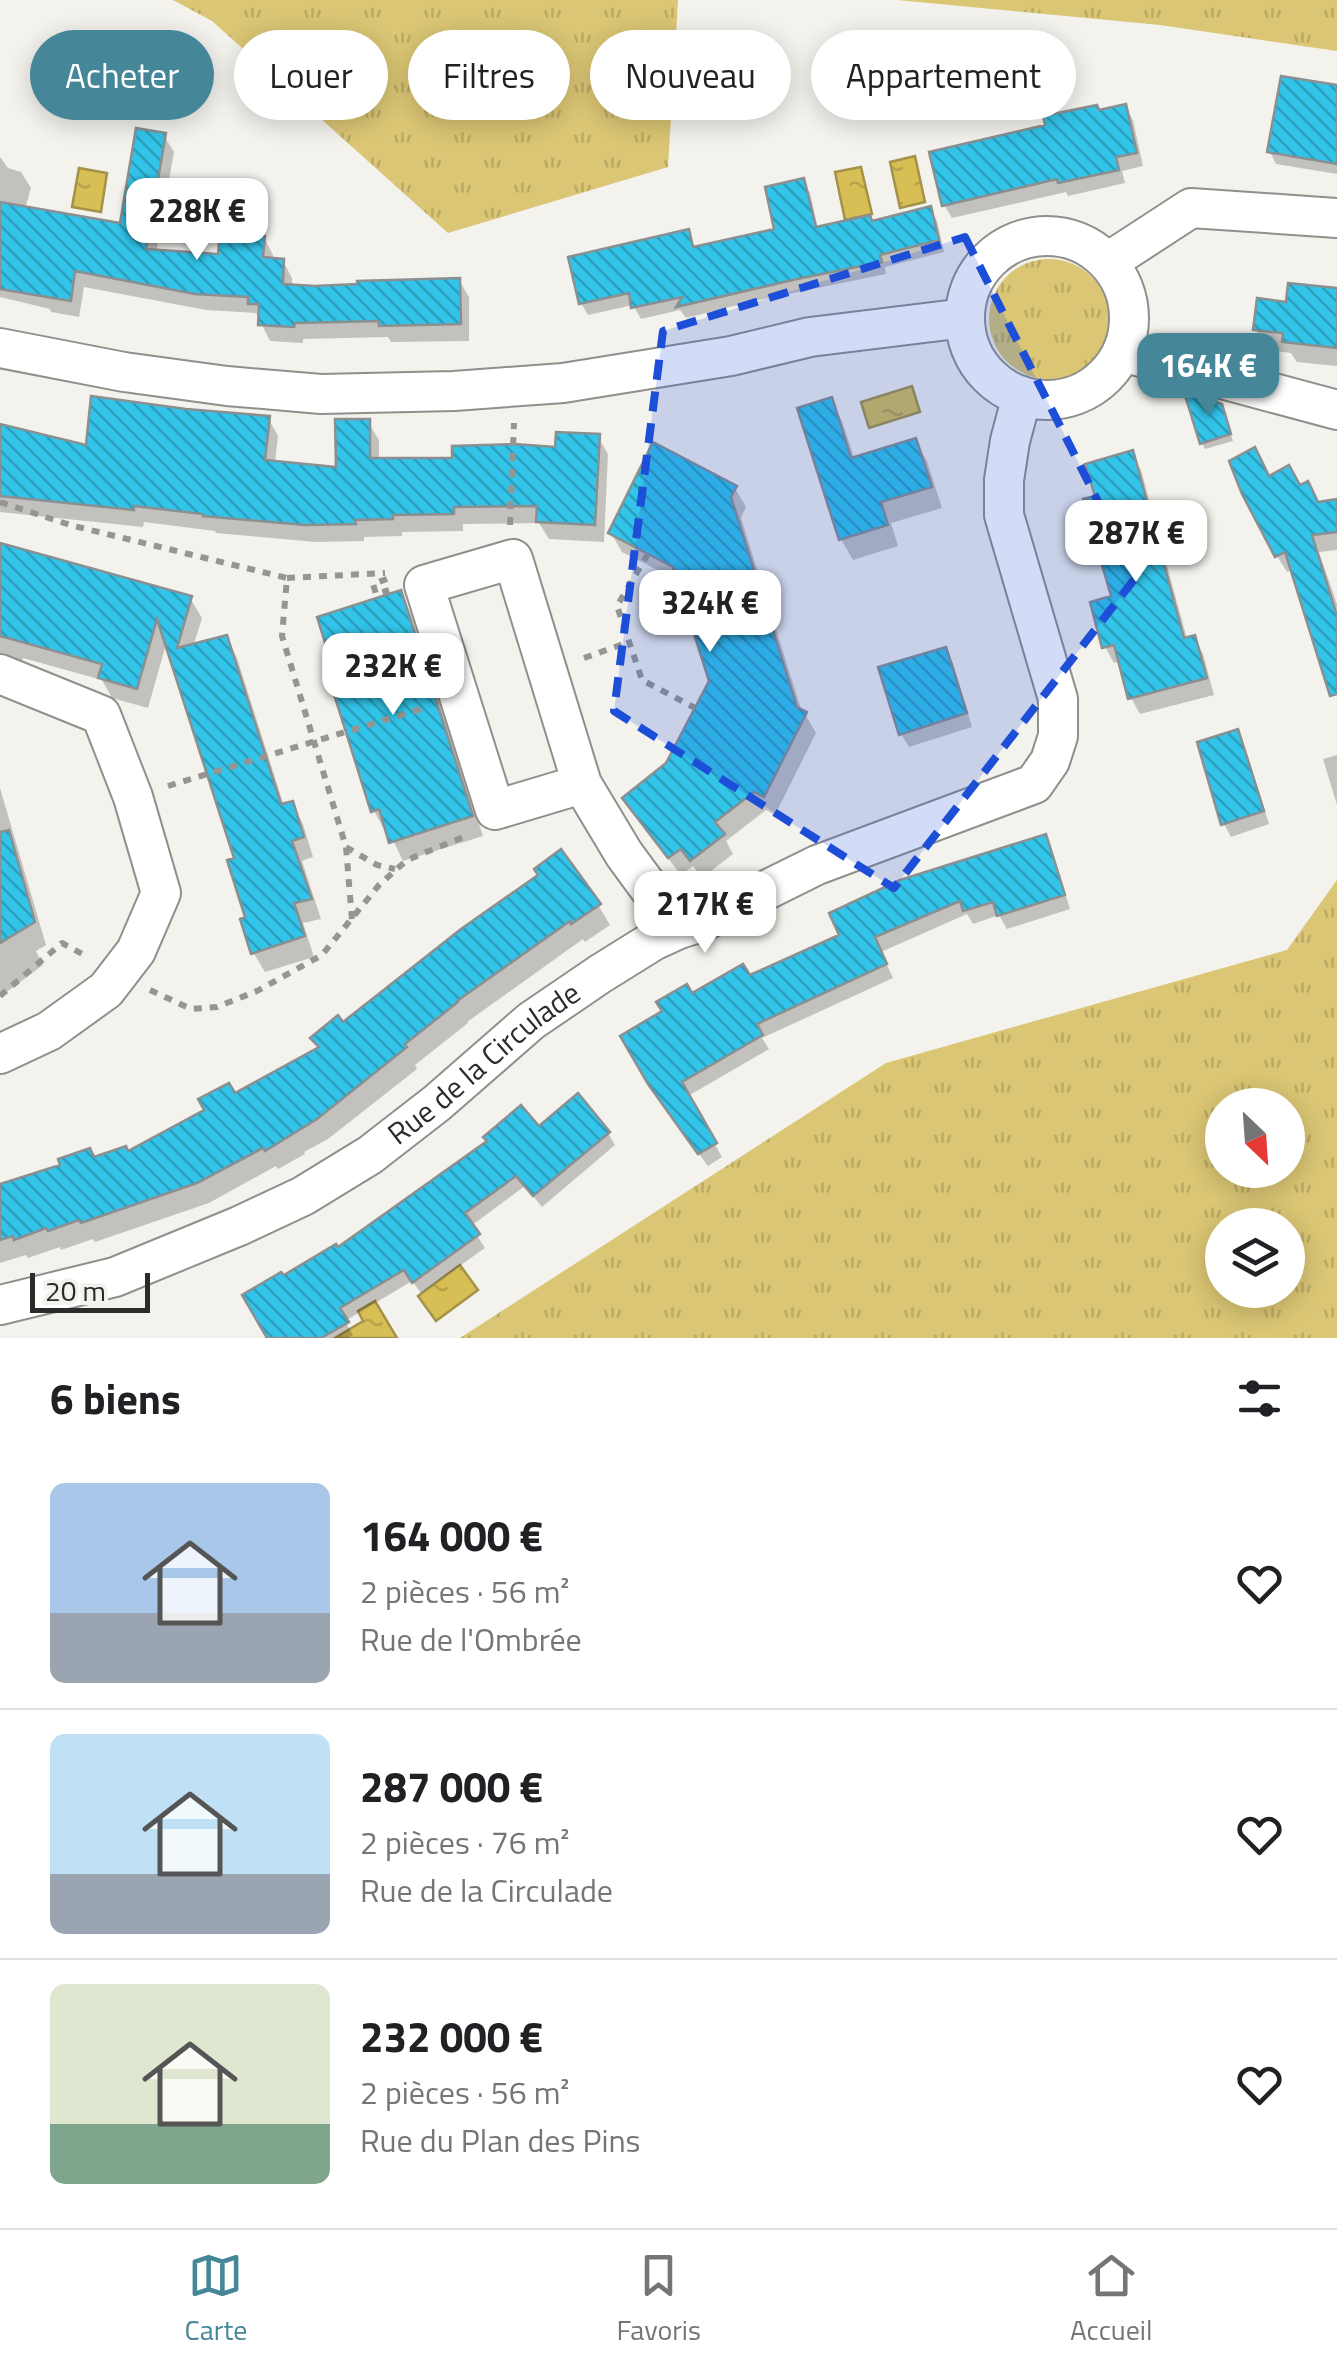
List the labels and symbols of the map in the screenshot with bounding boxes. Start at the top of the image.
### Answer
pin: 228K € [116,178,278,263]
pin: 164K € [1127,333,1289,418]
pin: 287K € [1055,500,1217,585]
pin: 324K € [629,570,791,655]
pin: 232K € [312,633,474,718]
pin: 217K € [624,871,786,956]
street label: Rue de la Circulade [377,970,589,1155]
north arrow [1205,1088,1305,1188]
scale bar [30,1268,150,1312]

